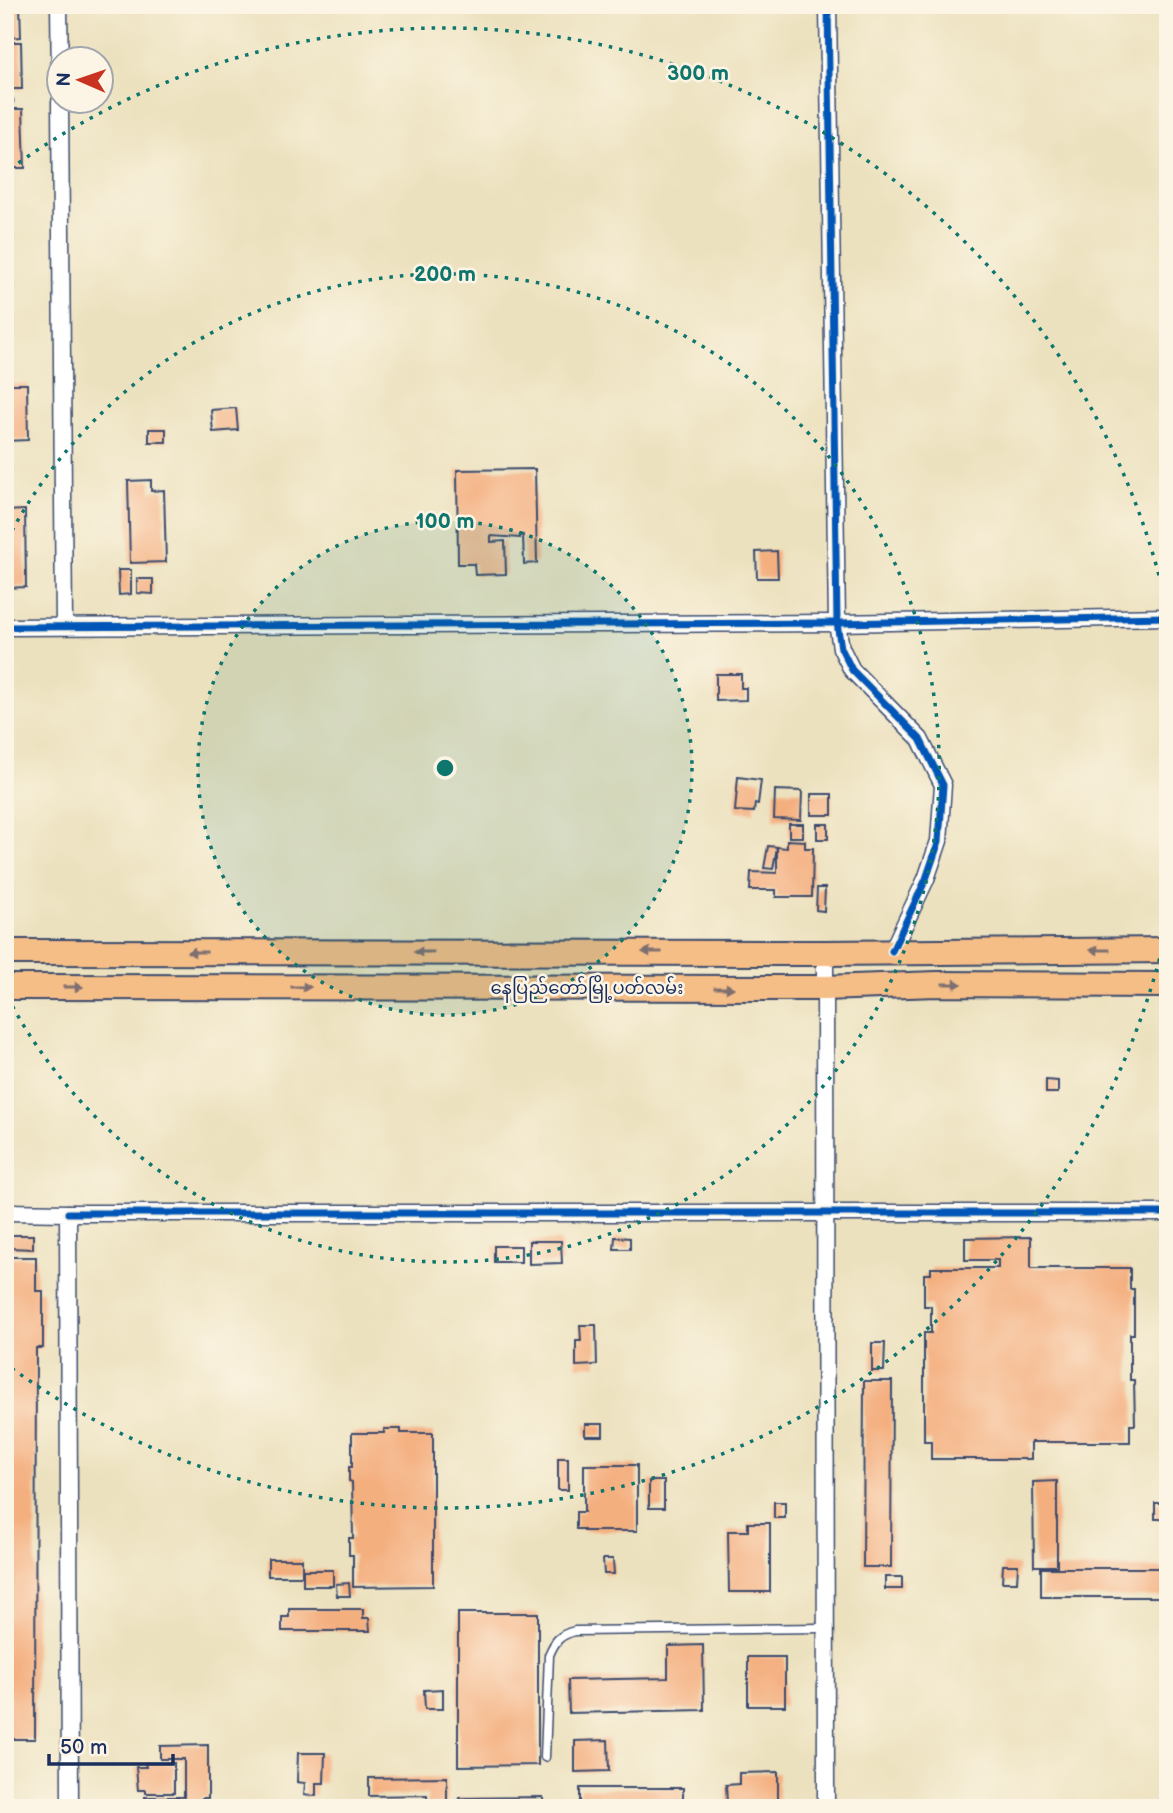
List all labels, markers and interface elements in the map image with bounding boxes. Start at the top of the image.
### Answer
north arrow [46,46,116,116]
text: 300 m [667,61,729,86]
text: N [53,72,76,87]
text: 200 m [414,262,476,287]
text: 100 m [416,509,474,534]
centre of rings [433,756,457,780]
one-way arrow [1088,944,1110,956]
one-way arrow [185,946,207,958]
one-way arrow [413,946,435,958]
one-way arrow [640,946,662,958]
street label: နေပြည်တော်မြို့ပတ်လမ်း [491,974,683,1003]
one-way arrow [941,978,963,990]
one-way arrow [63,981,85,993]
one-way arrow [290,981,312,993]
one-way arrow [714,982,736,994]
scale bar [49,1722,173,1766]
text: 50 m [60,1735,107,1760]

